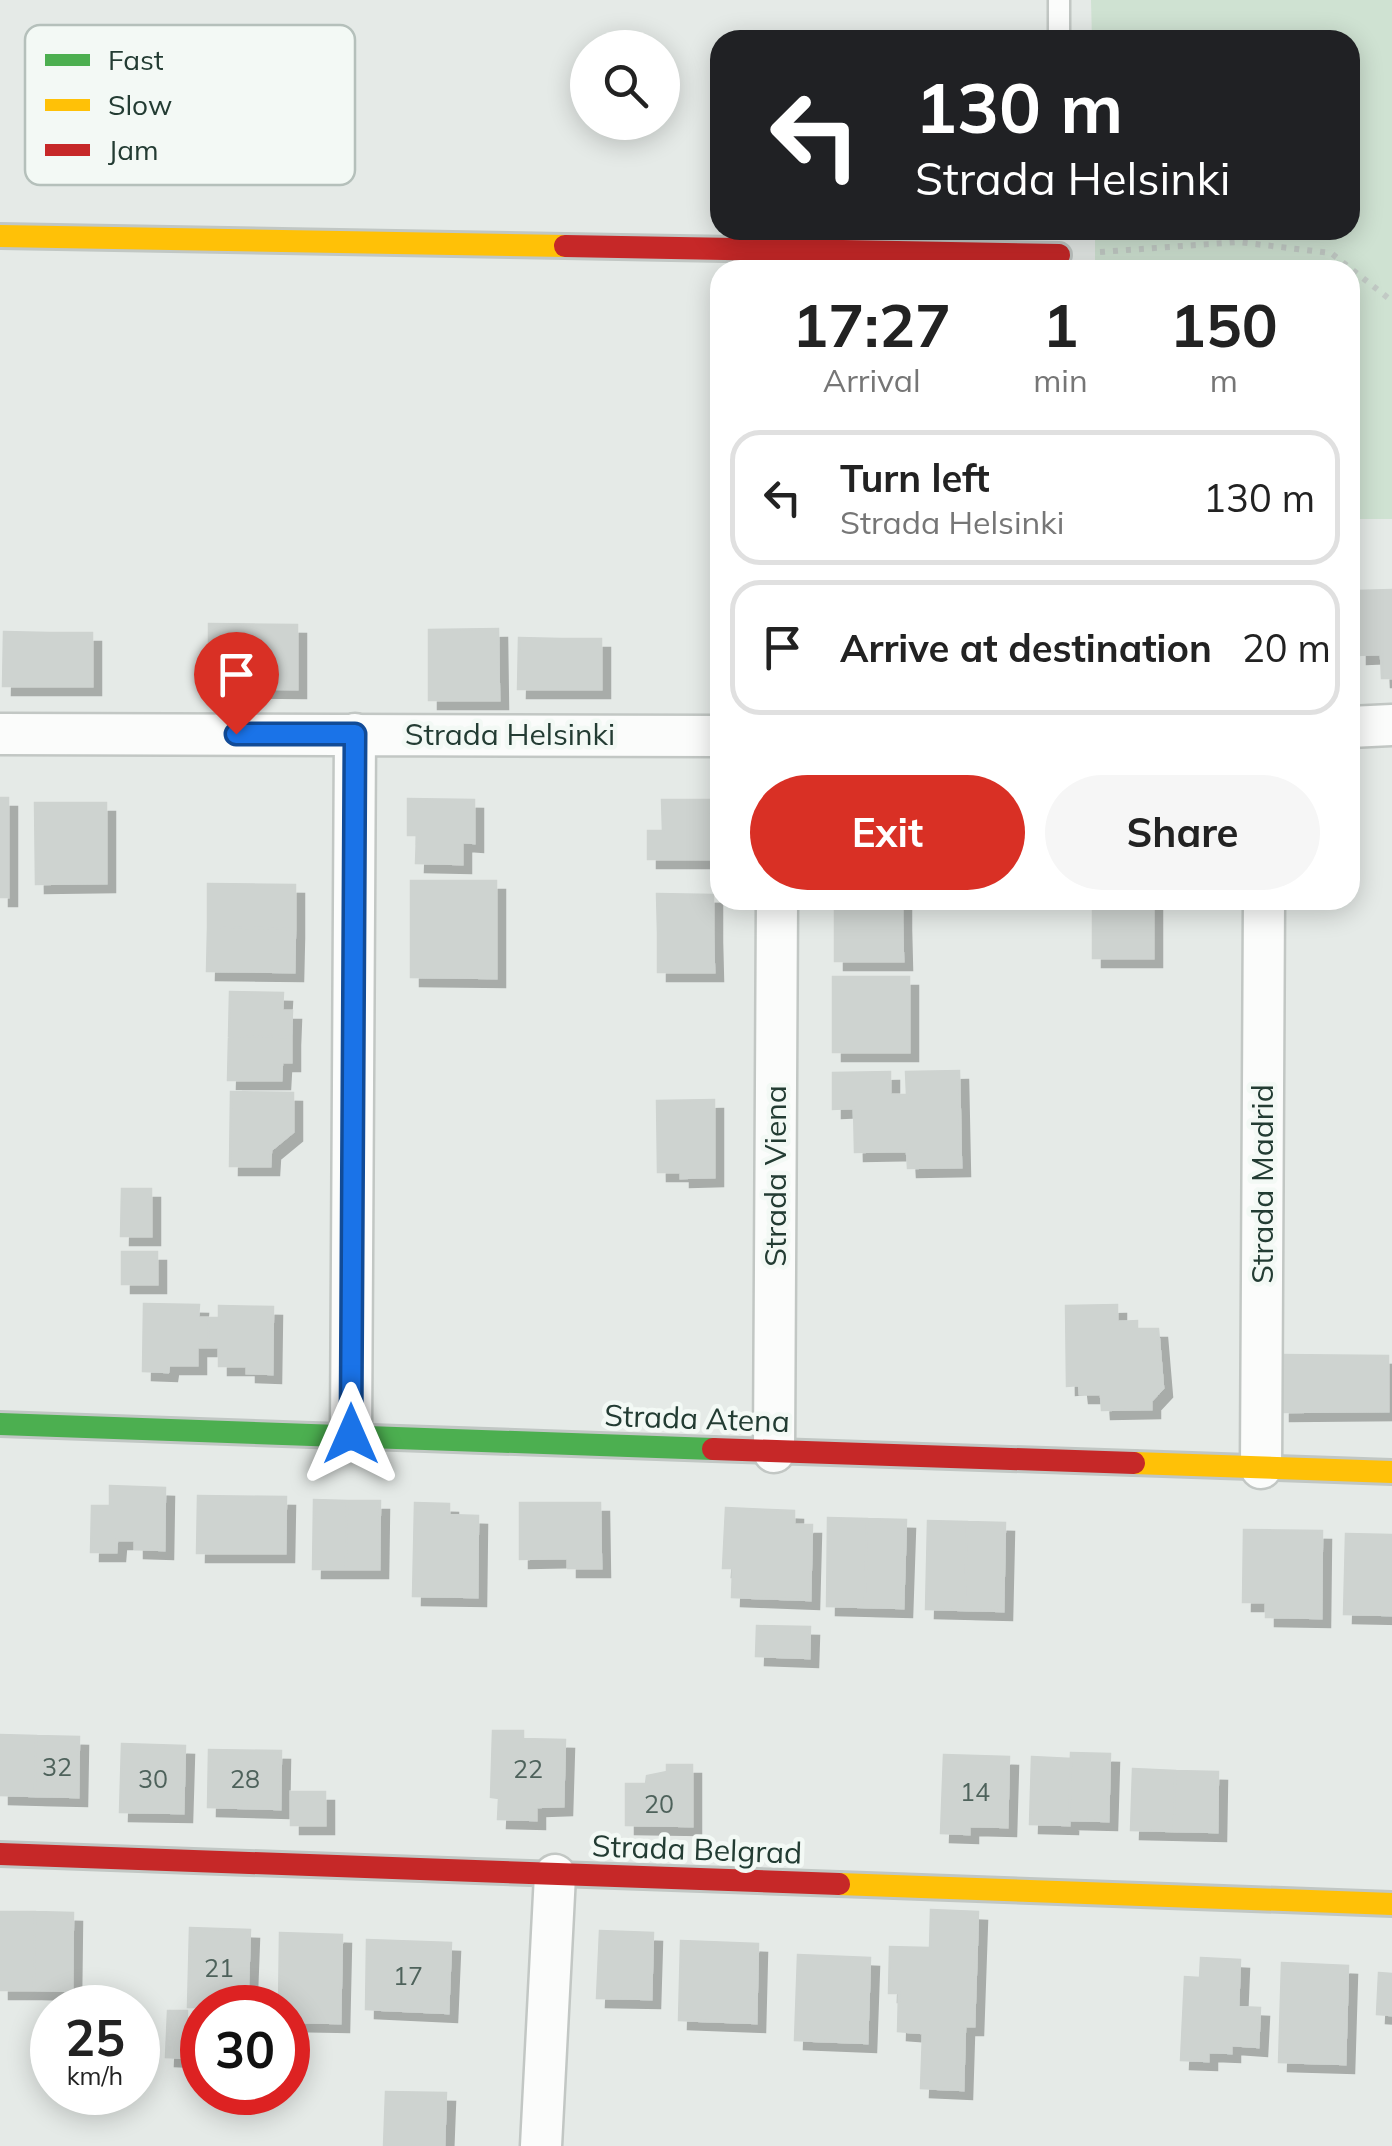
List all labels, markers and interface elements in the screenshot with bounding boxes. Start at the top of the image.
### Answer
legend [25,25,355,185]
map controls [570,30,680,140]
button: search [570,30,680,140]
text: Fast [108,42,164,77]
text: 130 m [915,63,1123,151]
icon: left [750,70,880,200]
text: Slow [108,87,172,122]
text: Jam [108,132,159,167]
text: Strada Helsinki [915,150,1231,206]
text: 17:27 [792,287,951,362]
text: 1 [1042,287,1078,362]
text: 150 [1170,287,1278,362]
text: Arrival [823,360,921,400]
text: min [1033,360,1088,400]
text: m [1210,360,1238,400]
text: Turn left [840,454,990,502]
icon: left [755,470,810,525]
text: 130 m [1203,474,1315,522]
text: Strada Helsinki [840,502,1064,542]
icon: arrive [755,620,810,675]
text: Arrive at destination [840,624,1212,672]
text: 20 m [1242,624,1331,672]
pin [194,632,279,735]
icon: arrive [209,647,264,702]
street label: Strada Helsinki [405,715,615,753]
button: Exit [750,775,1025,890]
button: Share [1045,775,1320,890]
street label: Strada Madrid [1243,1084,1281,1284]
street label: Strada Viena [756,1085,794,1267]
position arrow [299,1382,403,1486]
street label: Strada Atena [604,1396,790,1440]
house number: 32 [42,1751,72,1782]
house number: 22 [513,1753,543,1784]
house number: 30 [138,1763,168,1794]
house number: 28 [230,1763,260,1794]
house number: 14 [960,1776,990,1807]
house number: 20 [644,1788,674,1819]
street label: Strada Belgrad [591,1826,803,1872]
house number: 21 [204,1952,234,1983]
house number: 17 [393,1960,423,1991]
speed limit sign: 30 [180,1985,310,2115]
text: 25 [65,2006,125,2069]
text: km/h [67,2060,123,2091]

